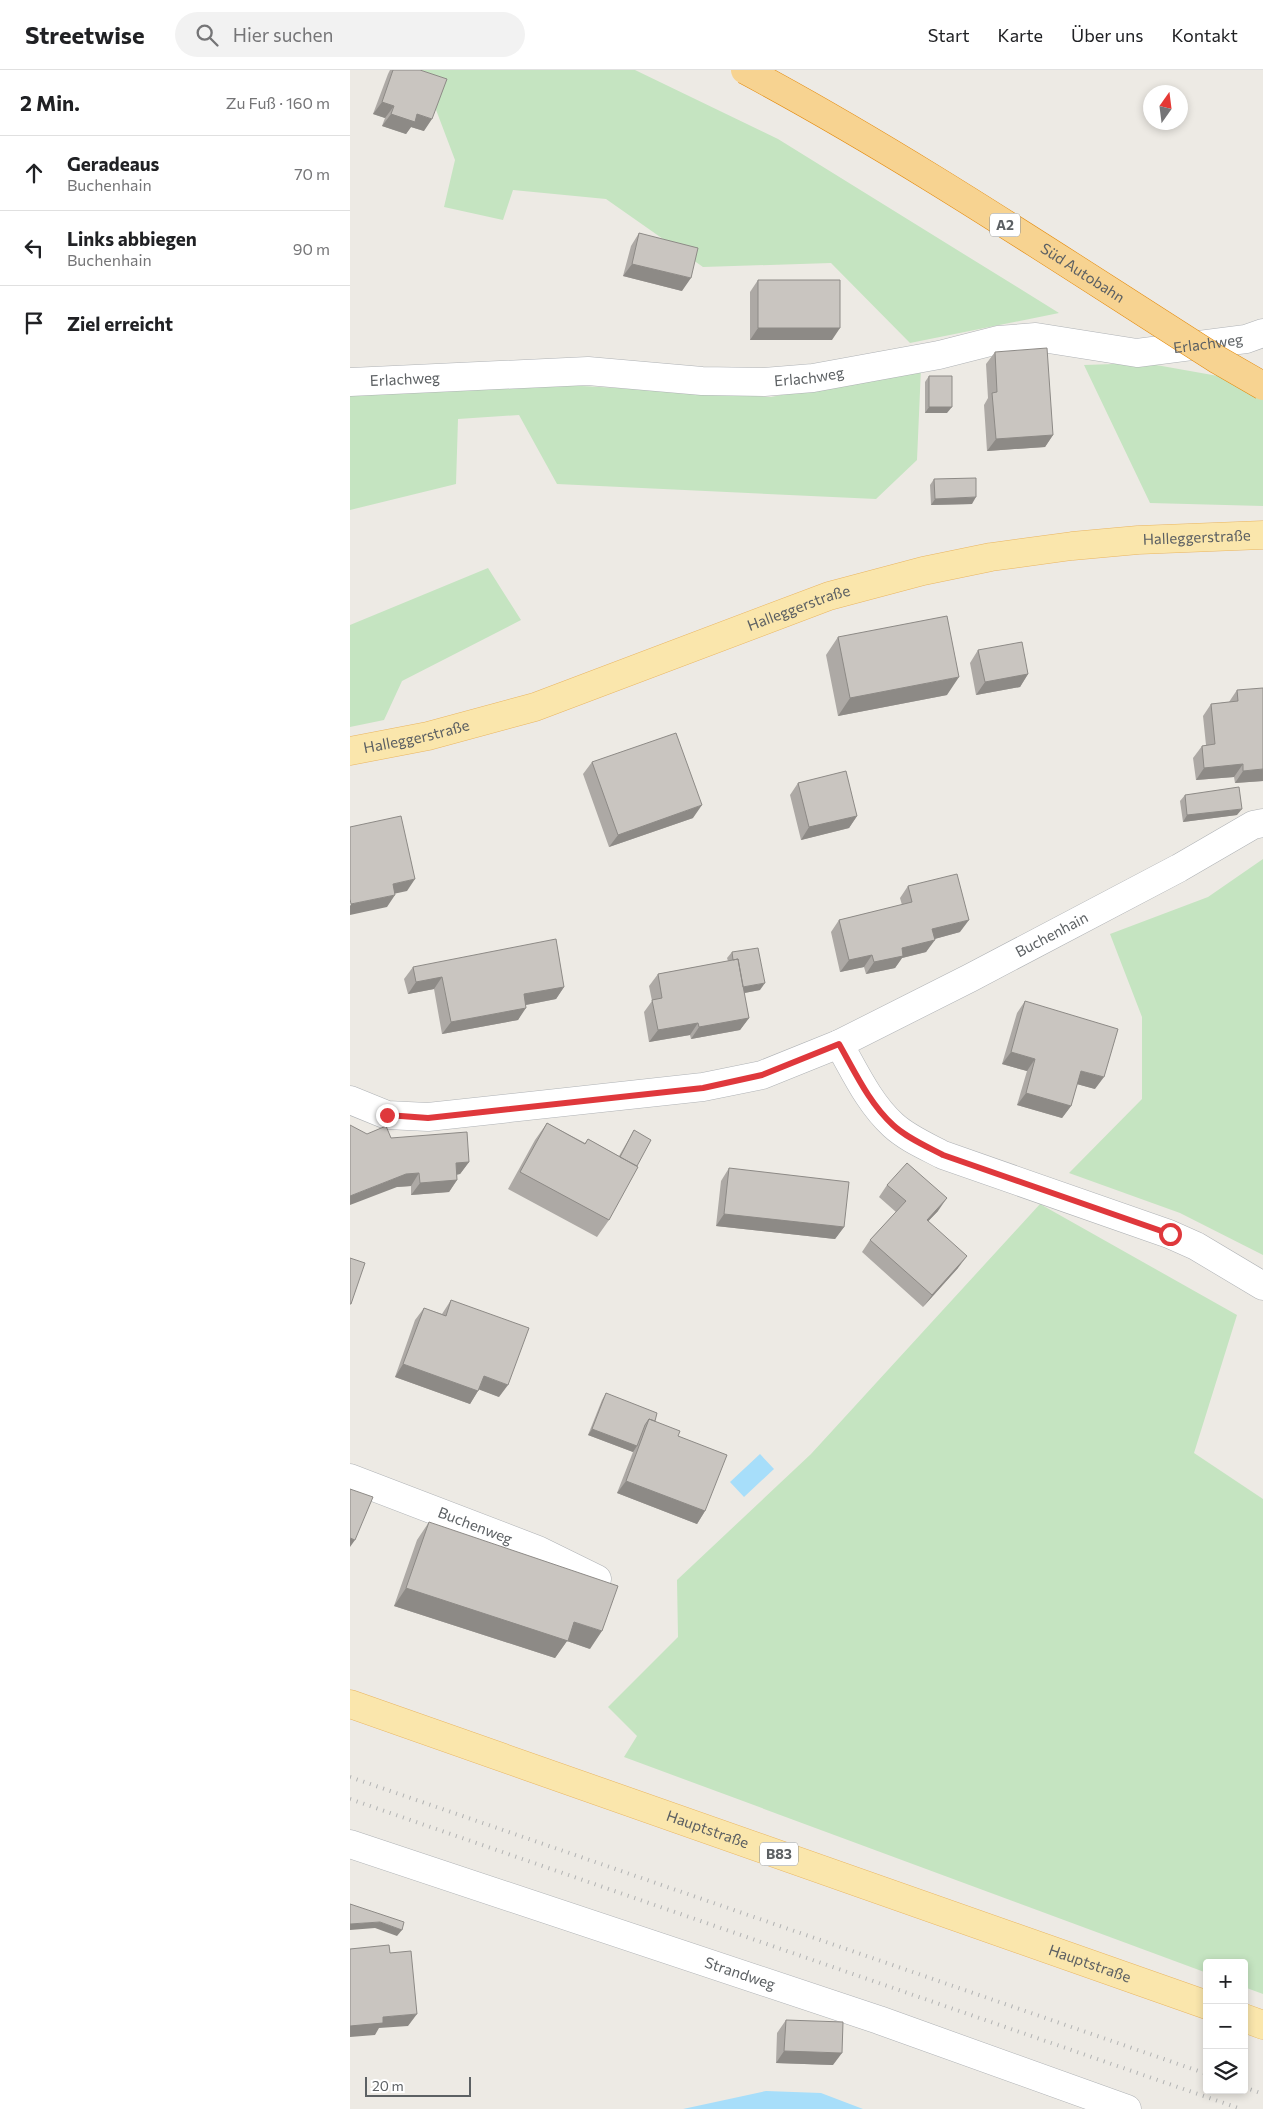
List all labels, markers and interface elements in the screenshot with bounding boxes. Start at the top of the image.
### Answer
search box [175,12,525,57]
text: Streetwise [25,20,145,49]
icon: search [193,21,221,49]
text: Hier suchen [233,23,333,46]
text: Start [928,24,970,46]
text: Karte [998,24,1043,46]
text: Über uns [1071,24,1144,46]
text: Kontakt [1172,24,1238,46]
north arrow [1143,85,1188,130]
text: 2 Min. [20,90,80,115]
text: Zu Fuß · 160 m [226,93,330,112]
text: Geradeaus [67,152,159,175]
icon: ahead [20,159,48,187]
text: 70 m [294,164,330,183]
text: Buchenhain [67,175,152,194]
road number: A2 [990,214,1020,236]
text: Links abbiegen [67,227,197,250]
icon: left [20,234,48,262]
text: 90 m [293,239,330,258]
street label: Süd Autobahn [1038,239,1128,306]
text: Buchenhain [67,250,152,269]
icon: arrive [20,309,48,337]
text: Ziel erreicht [67,312,173,335]
street label: Erlachweg [1172,329,1244,356]
street label: Erlachweg [773,363,845,389]
street label: Erlachweg [369,368,440,389]
street label: Halleggerstraße [1142,525,1251,548]
street label: Halleggerstraße [744,581,852,634]
street label: Halleggerstraße [362,715,471,756]
street label: Buchenhain [1012,908,1091,961]
route end [376,1104,399,1127]
route start [1159,1223,1182,1246]
street label: Buchenweg [436,1503,515,1547]
street label: Hauptstraße [664,1806,752,1851]
road number: B83 [760,1842,798,1866]
street label: Hauptstraße [1046,1940,1134,1986]
street label: Strandweg [703,1953,778,1993]
map controls [1203,1959,1248,2094]
button: + [1203,1959,1248,2004]
button: − [1203,2004,1248,2049]
button: layers [1203,2049,1248,2094]
scale bar [365,2074,471,2097]
text: 20 m [372,2077,404,2094]

